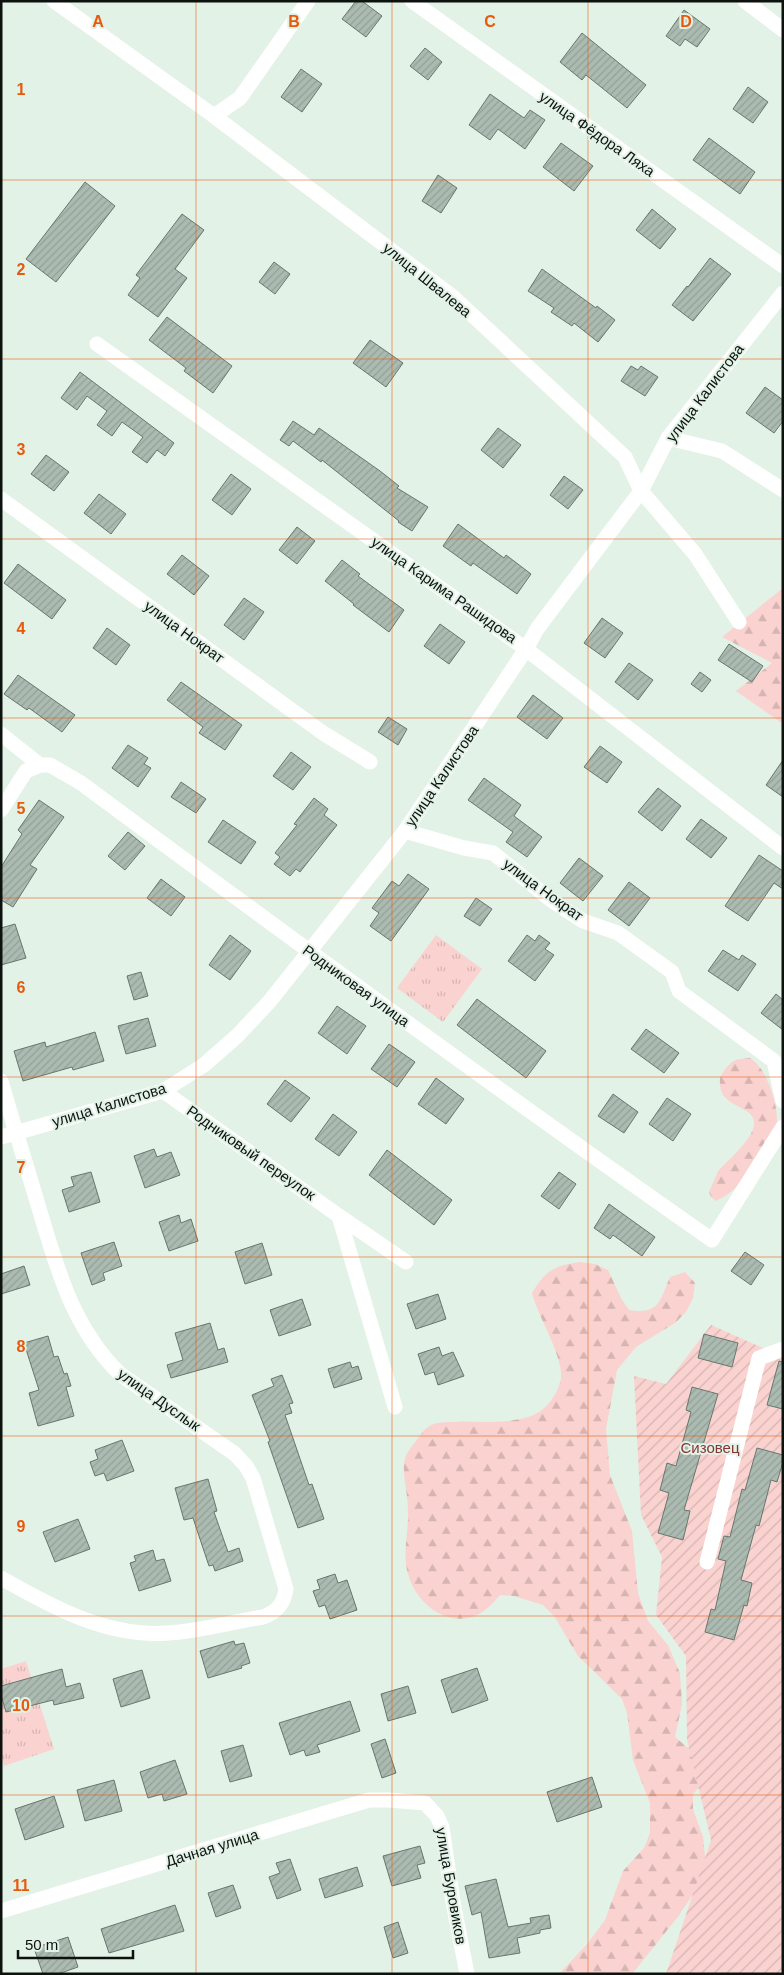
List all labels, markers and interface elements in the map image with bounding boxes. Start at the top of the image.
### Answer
text: A [92,13,104,30]
text: B [288,13,300,30]
text: C [484,13,496,30]
text: D [680,13,692,30]
text: 1 [17,81,26,98]
street label: улица Фёдора Ляха [536,87,659,180]
street label: улица Швалева [380,239,475,321]
text: 2 [17,261,26,278]
street label: улица Калистова [662,340,747,445]
text: 3 [17,441,26,458]
street label: улица Карима Рашидова [368,533,521,647]
street label: улица Нократ [141,597,228,666]
text: 4 [17,620,26,637]
street label: улица Калистова [401,721,482,830]
text: 5 [17,800,26,817]
street label: улица Нократ [500,855,587,924]
street label: Родниковая улица [300,941,413,1030]
text: 6 [17,979,26,996]
street label: улица Калистова [50,1079,169,1130]
street label: Родниковый переулок [184,1102,319,1204]
text: 7 [17,1159,26,1176]
text: 8 [17,1338,26,1355]
street label: улица Дуслык [115,1365,204,1435]
park label: Сизовец [681,1439,740,1456]
text: 9 [17,1518,26,1535]
text: 10 [12,1697,30,1714]
street label: Дачная улица [163,1825,261,1870]
street label: улица Буровиков [433,1826,470,1946]
text: 11 [13,1877,30,1894]
scale bar [18,1928,132,1960]
text: 50 m [25,1936,58,1953]

